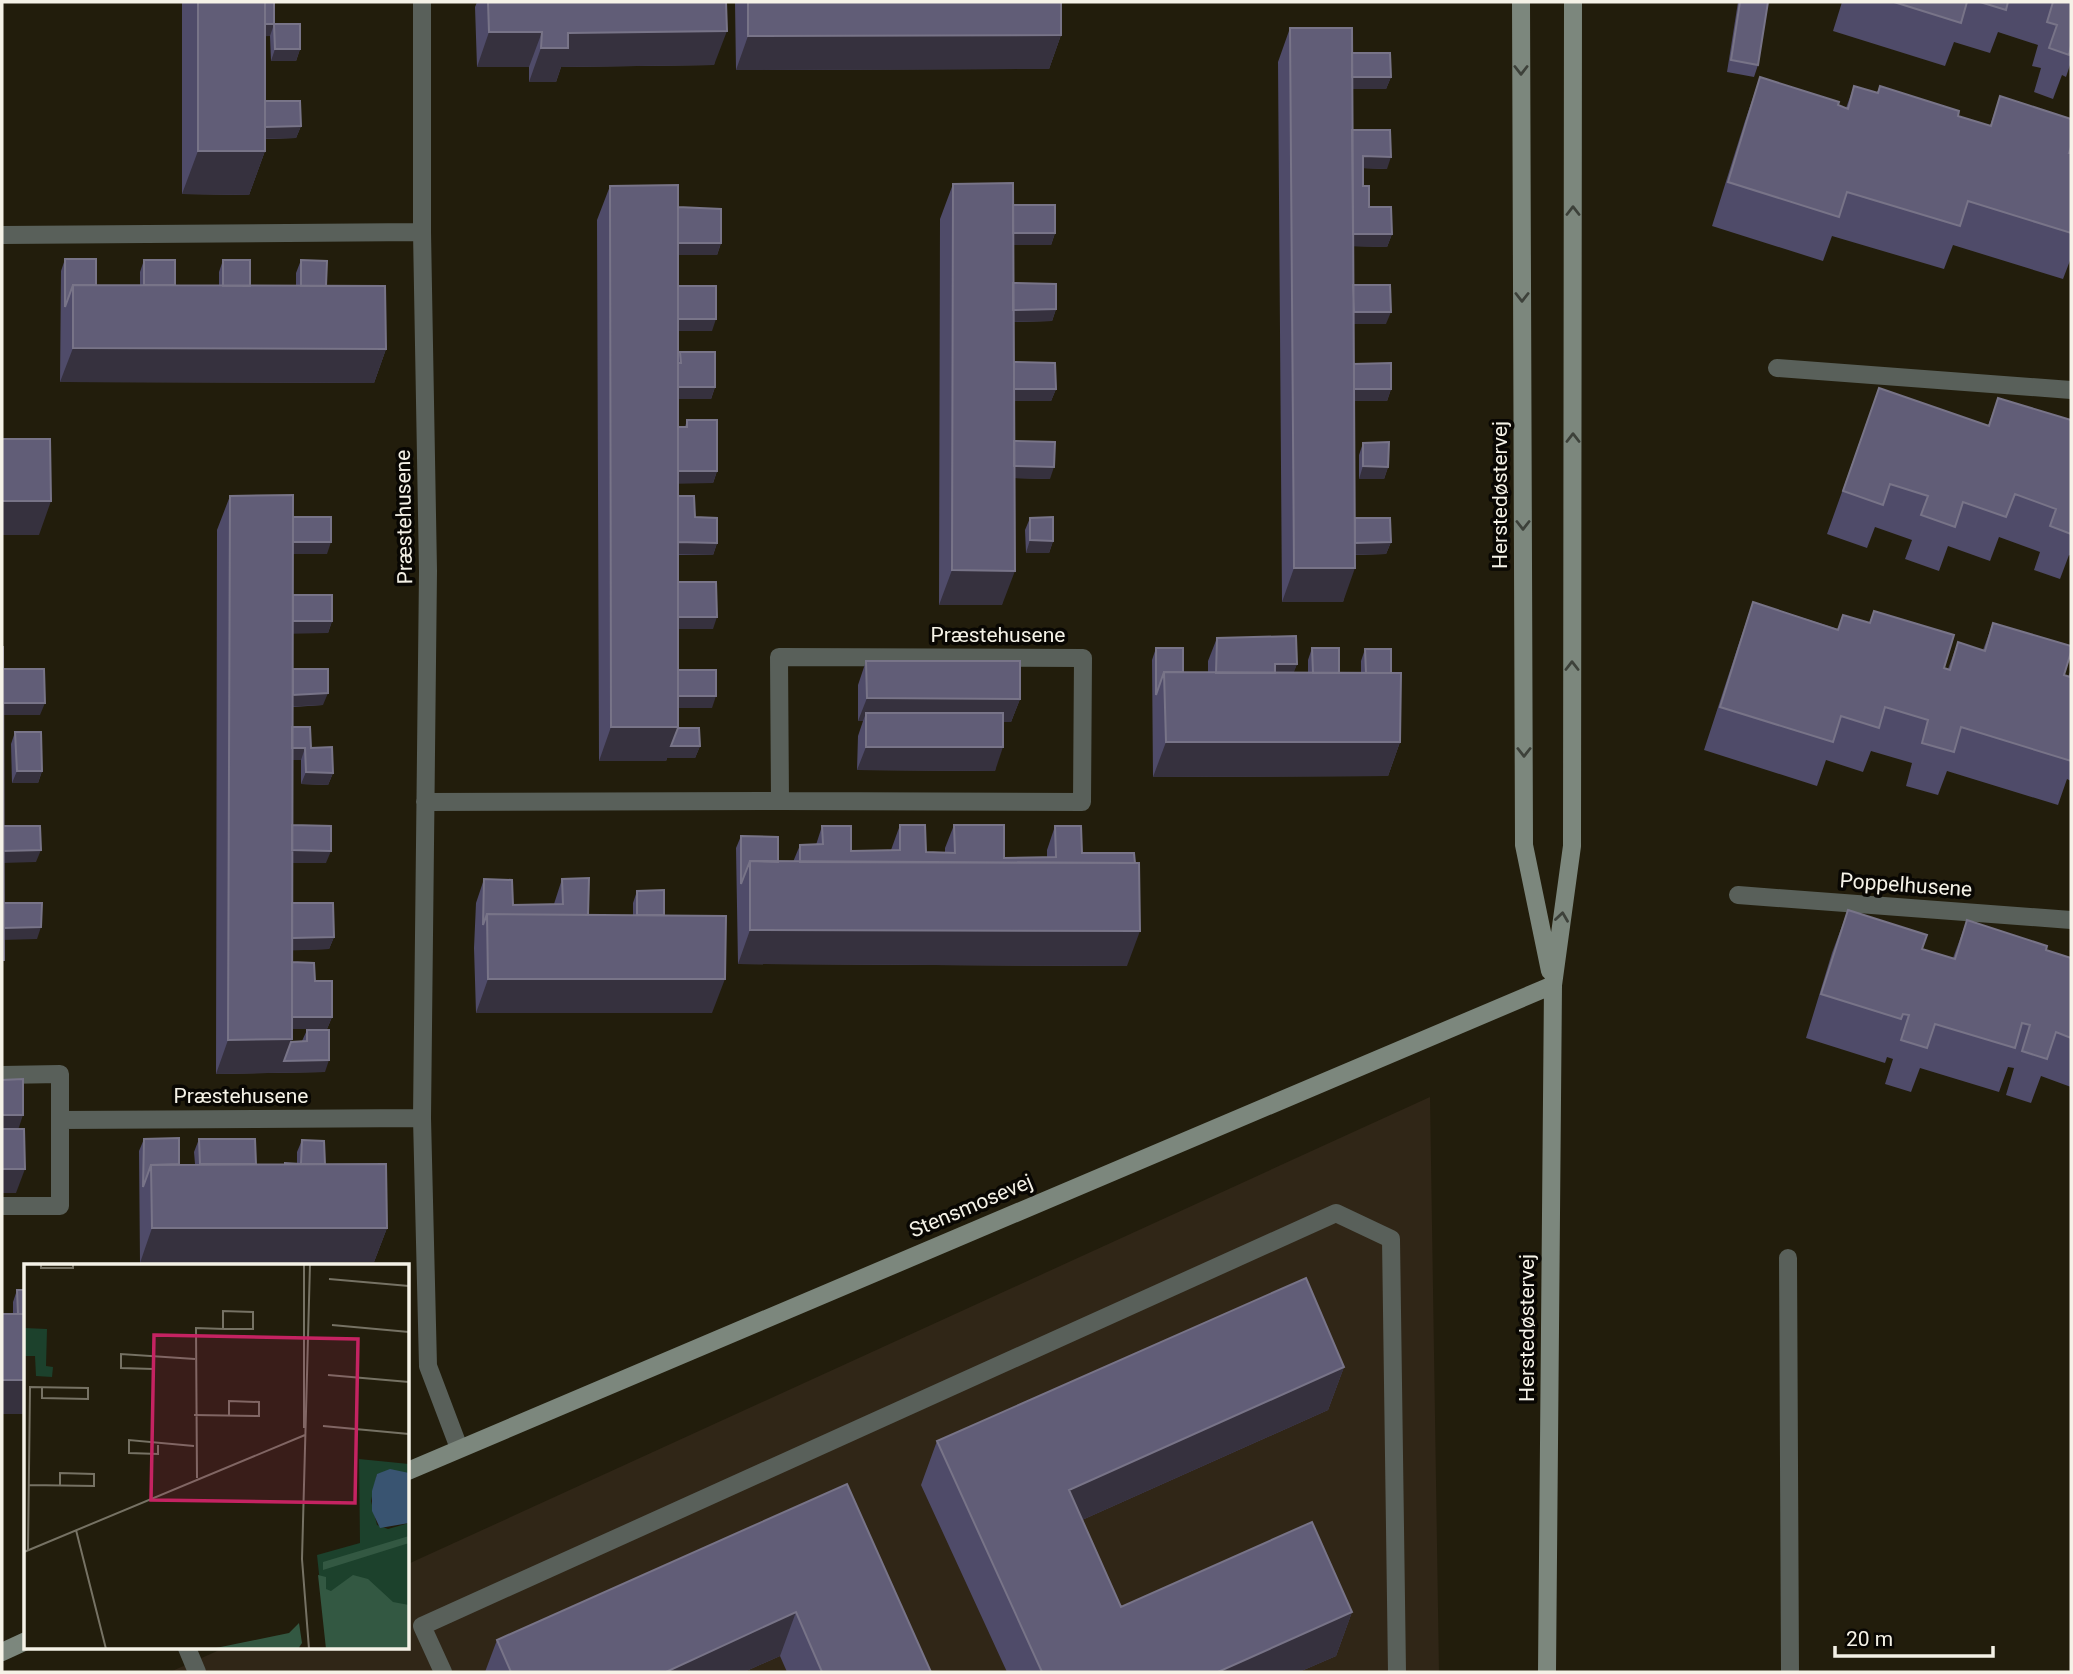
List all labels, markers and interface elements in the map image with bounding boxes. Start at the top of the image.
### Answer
one-way arrow [1513,65,1529,76]
one-way arrow [1565,205,1581,215]
one-way arrow [1514,293,1530,303]
street label: Herstedøstervej [1488,421,1512,569]
one-way arrow [1565,432,1581,443]
street label: Præstehusene [391,449,417,585]
one-way arrow [1515,520,1531,531]
street label: Præstehusene [931,623,1065,647]
one-way arrow [1564,660,1580,670]
one-way arrow [1516,748,1532,758]
street label: Poppelhusene [1839,868,1973,902]
one-way arrow [1554,911,1569,923]
street label: Præstehusene [174,1084,308,1108]
street label: Stensmosevej [906,1169,1036,1243]
street label: Herstedøstervej [1515,1254,1539,1402]
inset map [24,1264,410,1650]
scale bar [1835,1614,1993,1658]
text: 20 m [1846,1627,1893,1651]

